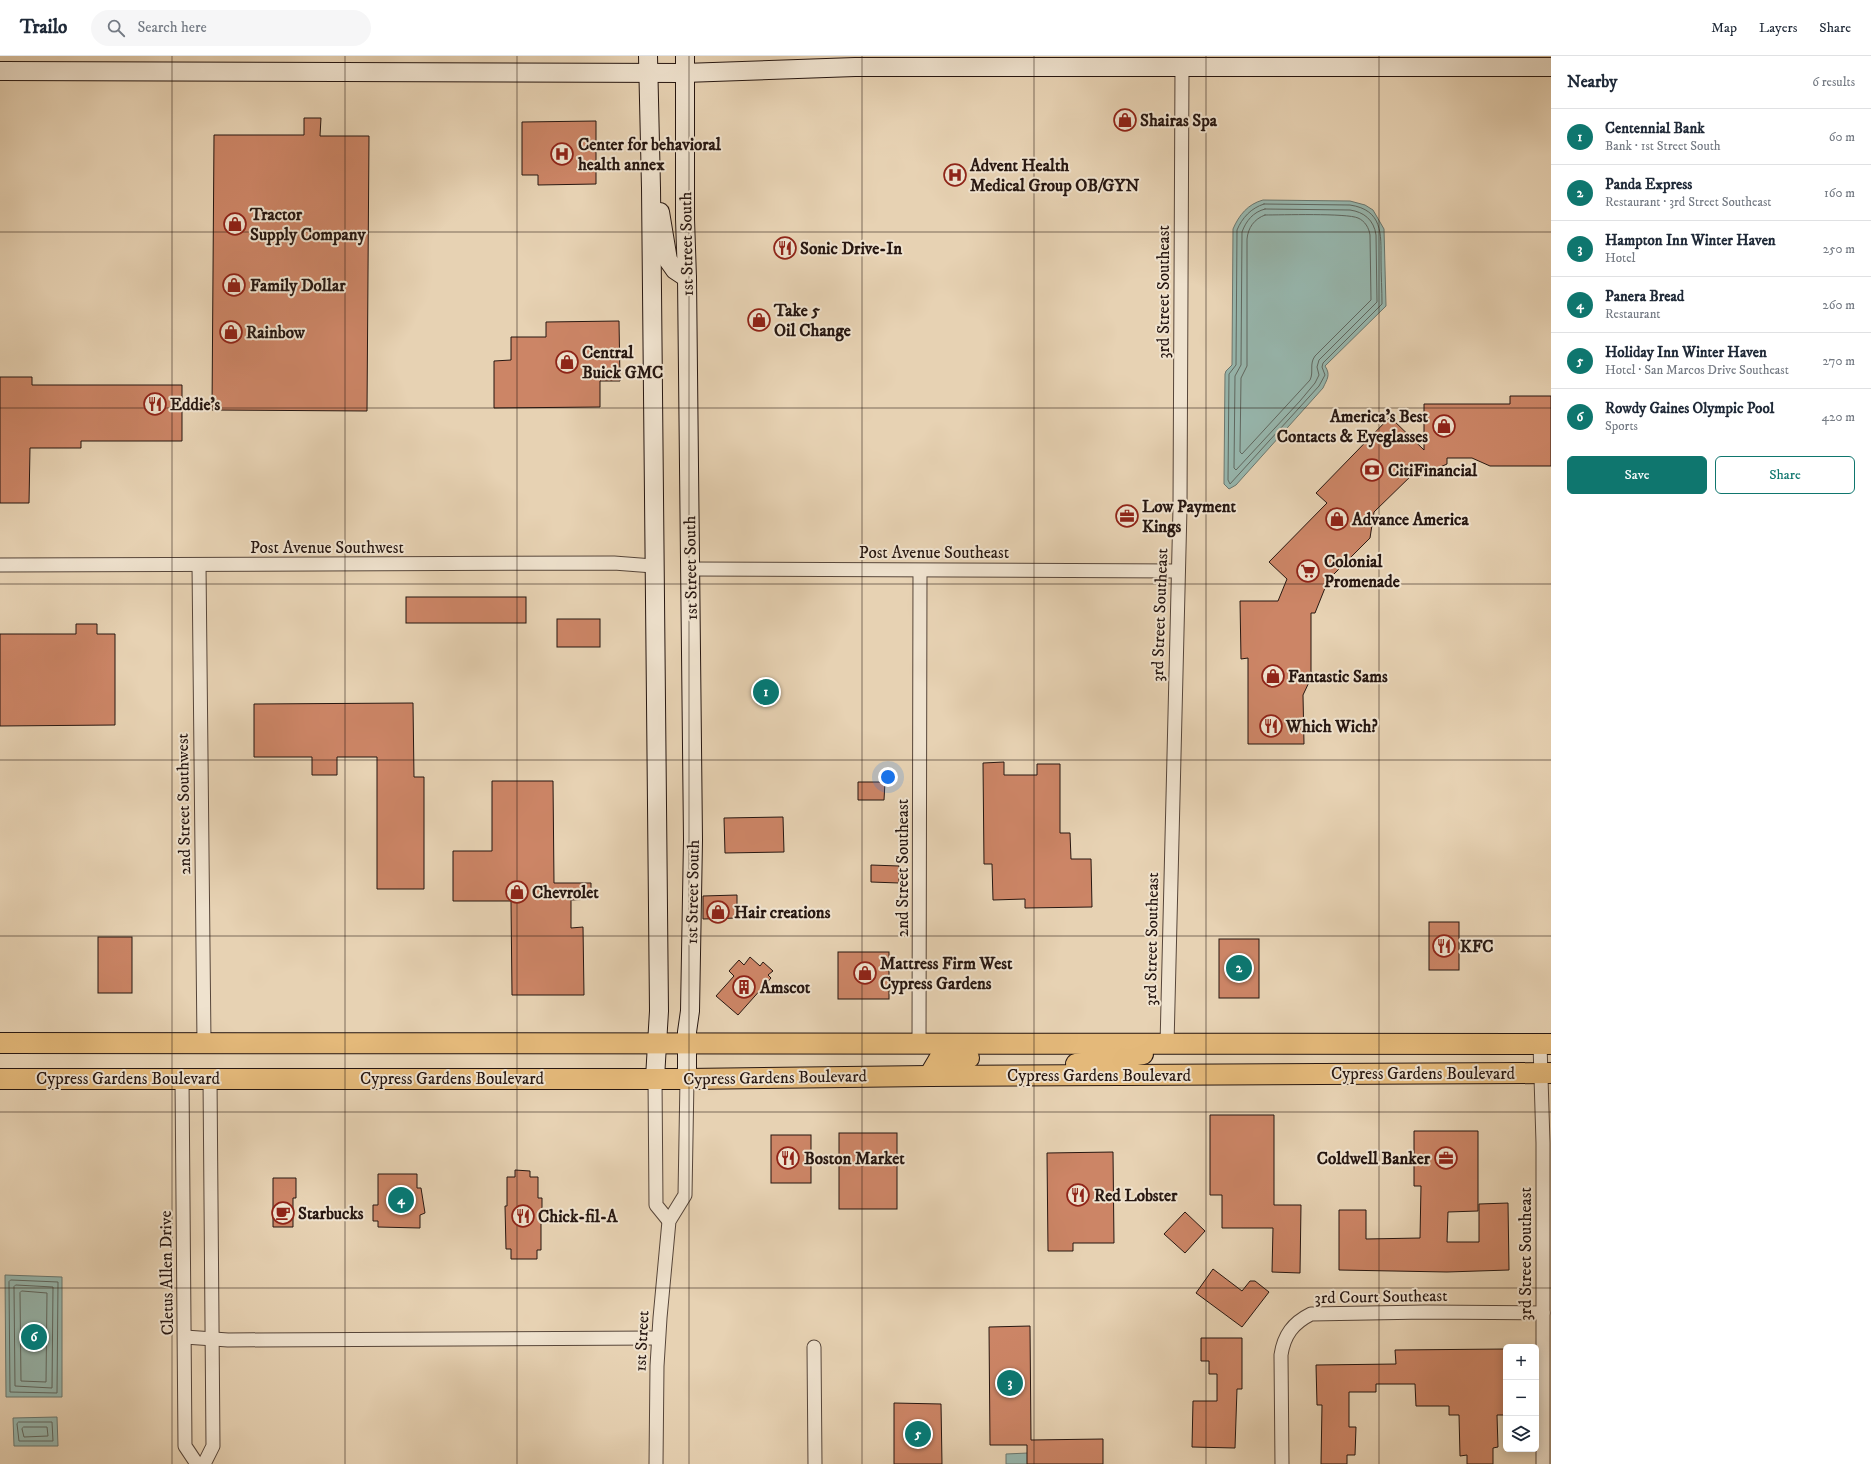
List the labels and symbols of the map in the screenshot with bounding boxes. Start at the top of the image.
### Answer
shop icon: Shairas Spa [1112,107,1138,133]
place label: Shairas Spa [1140,110,1218,132]
place label: Center for behavioral health annex [577,134,722,176]
hospital icon: Center for behavioral health annex [549,141,575,167]
place label: Advent Health Medical Group OB/GYN [969,155,1139,197]
hospital icon: Advent Health Medical Group OB/GYN [942,162,968,188]
street label: 1st Street South [675,191,699,296]
place label: Tractor Supply Company [249,204,367,246]
shop icon: Tractor Supply Company [222,211,248,237]
street label: 3rd Street Southeast [1153,225,1175,359]
restaurant icon: Sonic Drive-In [772,235,798,261]
place label: Sonic Drive-In [800,238,902,260]
shop icon: Family Dollar [221,272,247,298]
place label: Family Dollar [250,275,346,297]
place label: Take 5 Oil Change [773,300,851,342]
shop icon: Take 5 Oil Change [746,307,772,333]
shop icon: Rainbow [218,319,244,345]
place label: Rainbow [246,322,305,344]
place label: Central Buick GMC [582,342,663,384]
shop icon: Central Buick GMC [554,349,580,375]
restaurant icon: Eddie's [142,391,168,417]
place label: Eddie's [170,394,221,416]
place label: America's Best Contacts & Eyeglasses [1277,406,1429,448]
shop icon: America's Best Contacts & Eyeglasses [1431,413,1457,439]
bank icon: CitiFinancial [1359,457,1385,483]
place label: CitiFinancial [1388,460,1478,482]
place label: Low Payment Kings [1142,496,1237,538]
office icon: Low Payment Kings [1114,503,1140,529]
shop icon: Advance America [1324,506,1350,532]
place label: Advance America [1351,509,1469,531]
street label: 1st Street South [679,515,703,620]
street label: Post Avenue Southwest [250,537,405,559]
street label: Post Avenue Southeast [859,542,1010,564]
street label: 3rd Street Southeast [1147,547,1173,682]
place label: Colonial Promenade [1324,551,1400,593]
supermarket icon: Colonial Promenade [1295,558,1321,584]
shop icon: Fantastic Sams [1260,663,1286,689]
place label: Fantastic Sams [1288,666,1388,688]
pin: 1 [753,677,779,707]
restaurant icon: Which Wich? [1258,713,1284,739]
place label: Which Wich? [1285,716,1378,738]
street label: 2nd Street Southwest [172,732,196,875]
your location [878,767,898,787]
street label: 2nd Street Southeast [892,798,914,937]
street label: 1st Street South [681,839,705,945]
street label: 3rd Street Southeast [1140,871,1164,1006]
shop icon: Chevrolet [504,879,530,905]
place label: Chevrolet [532,882,599,904]
shop icon: Hair creations [705,899,731,925]
place label: Hair creations [734,902,831,924]
restaurant icon: KFC [1431,933,1457,959]
place label: KFC [1460,936,1494,958]
place label: Mattress Firm West Cypress Gardens [880,953,1013,995]
pin: 2 [1226,953,1252,983]
shop icon: Mattress Firm West Cypress Gardens [852,960,878,986]
building icon: Amscot [731,974,757,1000]
place label: Amscot [759,977,811,999]
street label: Cypress Gardens Boulevard [1331,1063,1515,1085]
street label: Cypress Gardens Boulevard [683,1065,868,1091]
street label: Cypress Gardens Boulevard [1007,1065,1191,1087]
street label: Cypress Gardens Boulevard [36,1068,220,1090]
street label: Cypress Gardens Boulevard [360,1068,544,1090]
restaurant icon: Boston Market [775,1145,801,1171]
office icon: Coldwell Banker [1433,1145,1459,1171]
place label: Boston Market [804,1148,905,1170]
place label: Coldwell Banker [1317,1148,1431,1170]
restaurant icon: Red Lobster [1065,1182,1091,1208]
pin: 4 [388,1185,414,1215]
place label: Red Lobster [1094,1185,1178,1207]
street label: 3rd Street Southeast [1515,1187,1537,1321]
cafe icon: Starbucks [270,1200,296,1226]
place label: Starbucks [298,1203,364,1225]
restaurant icon: Chick-fil-A [510,1203,536,1229]
place label: Chick-fil-A [538,1206,619,1228]
street label: Cletus Allen Drive [155,1210,179,1336]
street label: 3rd Court Southeast [1314,1285,1448,1309]
street label: 1st Street [629,1309,655,1372]
pin: 6 [21,1322,47,1352]
pin: 3 [997,1368,1023,1398]
pin: 5 [905,1419,931,1449]

